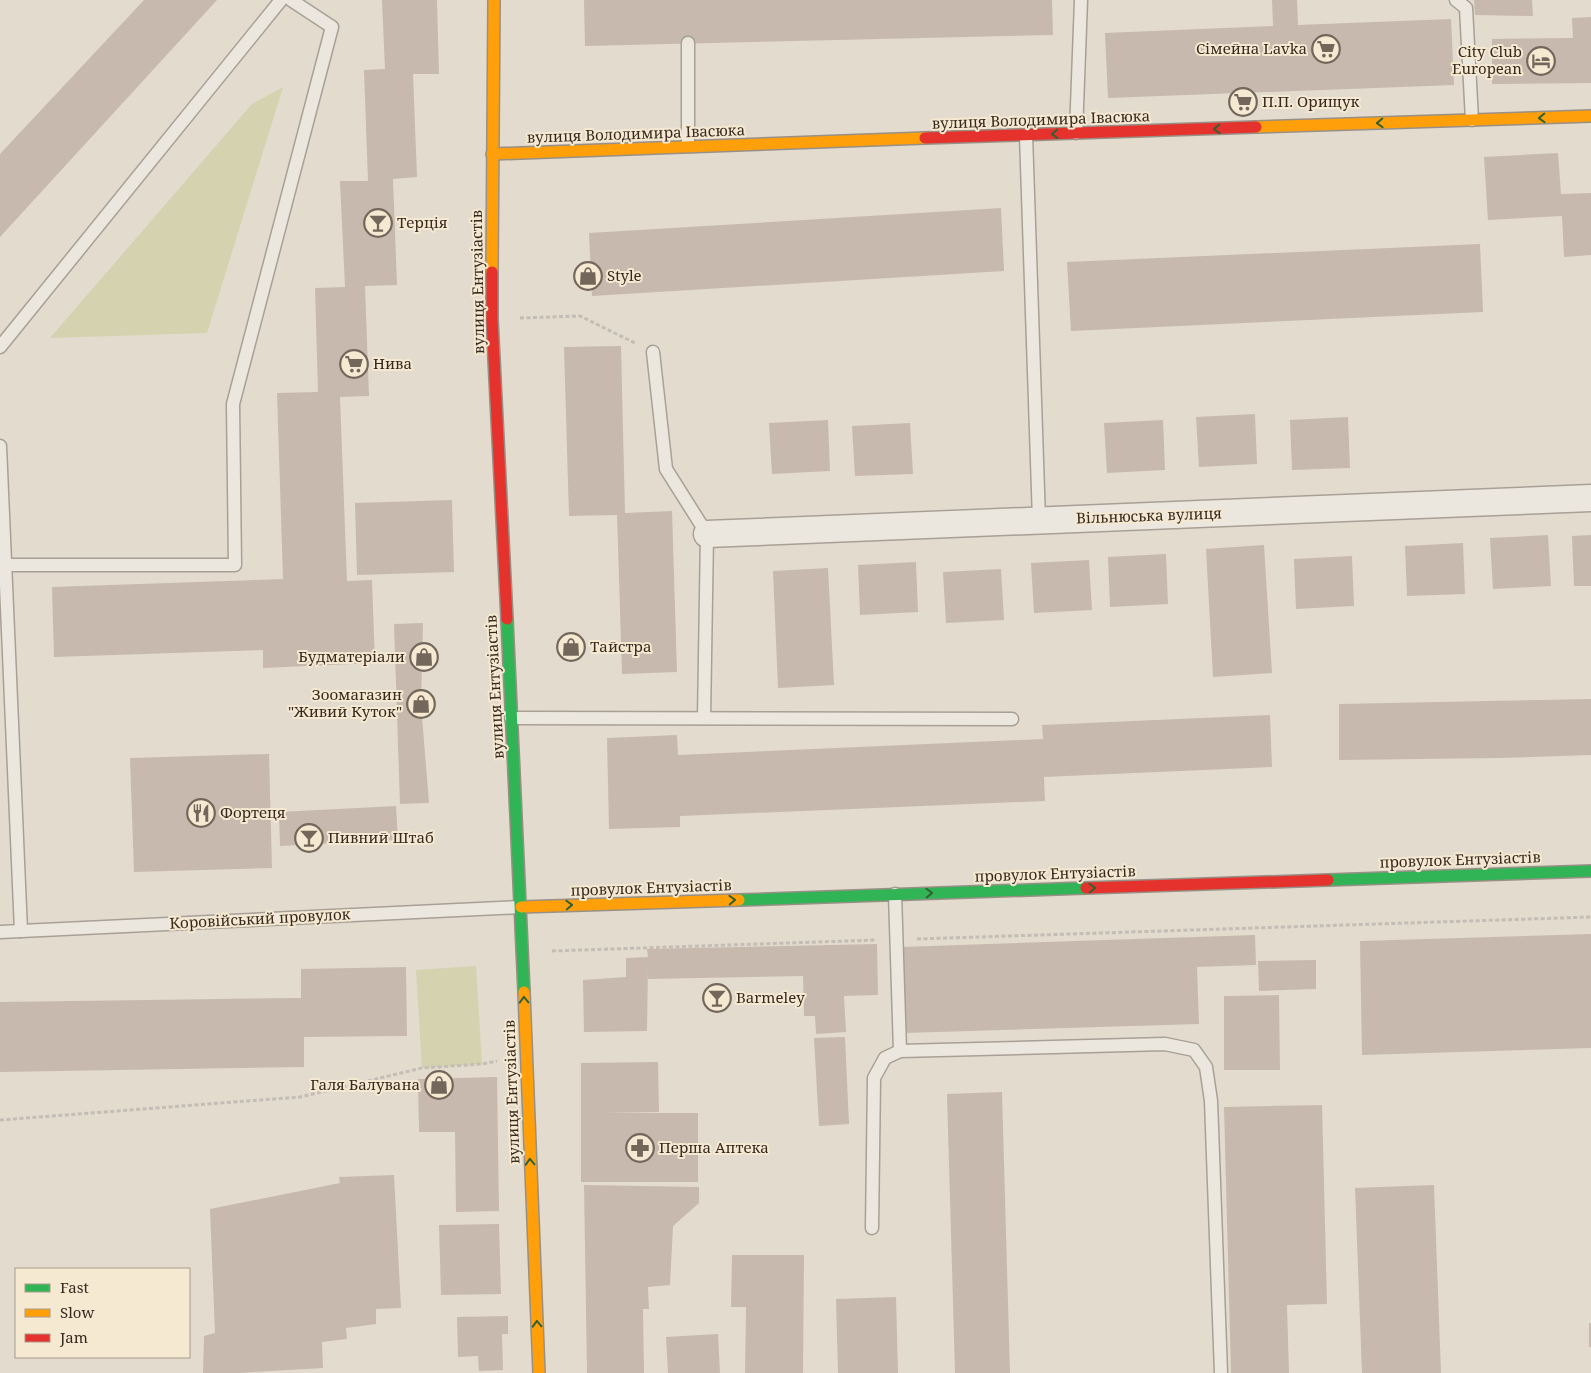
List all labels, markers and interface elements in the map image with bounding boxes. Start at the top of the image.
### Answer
supermarket icon: Сімейна Lavka [1311,34,1341,64]
place label: Сімейна Lavka [1196,38,1307,58]
place label: City Club European [1452,41,1522,78]
hotel icon: City Club European [1526,46,1556,76]
supermarket icon: П.П. Орищук [1228,87,1258,117]
place label: П.П. Орищук [1262,91,1359,111]
street label: вулиця Володимира Івасюка [931,105,1150,133]
one-way arrow [1538,112,1546,123]
one-way arrow [1376,118,1384,128]
street label: вулиця Володимира Івасюка [526,119,745,147]
one-way arrow [1213,123,1221,134]
one-way arrow [1051,129,1058,139]
bar icon: Терція [363,208,393,238]
street label: вулиця Ентузіастів [466,210,488,354]
place label: Терція [397,212,448,232]
shop icon: Style [573,261,603,291]
place label: Style [607,265,642,285]
supermarket icon: Нива [339,349,369,379]
place label: Нива [373,353,412,373]
street label: Вільнюська вулиця [1076,502,1222,528]
street label: вулиця Ентузіастів [480,615,508,760]
shop icon: Тайстра [556,632,586,662]
place label: Тайстра [590,636,651,656]
shop icon: Будматеріали [409,642,439,672]
place label: Будматеріали [298,646,405,666]
place label: Зоомагазин "Живий Куток" [288,684,402,721]
shop icon: Зоомагазин "Живий Куток" [406,689,436,719]
restaurant icon: Фортеця [186,798,216,828]
place label: Фортеця [220,802,286,822]
bar icon: Пивний Штаб [294,823,324,853]
place label: Пивний Штаб [328,827,434,847]
street label: провулок Ентузіастів [1379,846,1541,872]
street label: провулок Ентузіастів [974,860,1136,886]
street label: провулок Ентузіастів [570,874,732,900]
one-way arrow [1088,882,1096,893]
one-way arrow [925,888,933,899]
one-way arrow [728,895,736,905]
one-way arrow [566,900,574,911]
street label: Коровійський провулок [169,903,351,933]
bar icon: Barmeley [702,983,732,1013]
place label: Barmeley [736,987,805,1007]
one-way arrow [518,995,529,1003]
street label: вулиця Ентузіастів [498,1020,524,1164]
shop icon: Галя Балувана [424,1070,454,1100]
place label: Галя Балувана [310,1074,420,1094]
pharmacy icon: Перша Аптека [625,1133,655,1163]
place label: Перша Аптека [659,1137,769,1157]
one-way arrow [525,1158,535,1166]
legend [15,1268,190,1358]
text: Fast [60,1277,89,1297]
text: Slow [60,1302,94,1322]
one-way arrow [531,1320,542,1328]
text: Jam [59,1327,88,1347]

